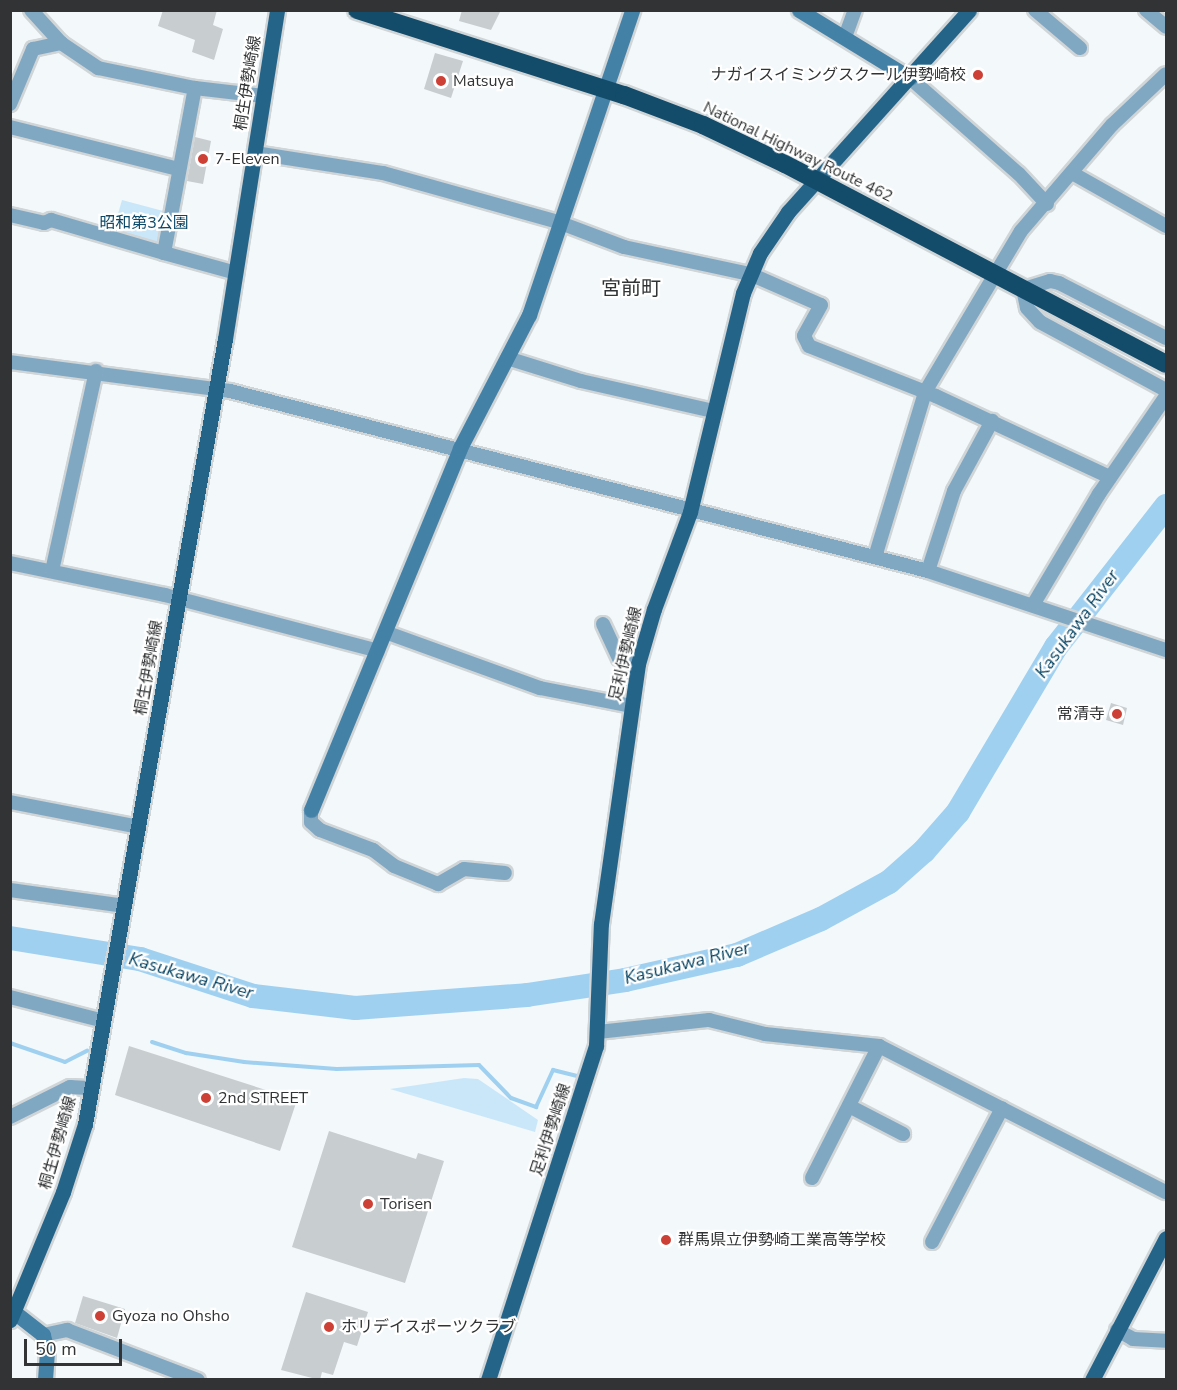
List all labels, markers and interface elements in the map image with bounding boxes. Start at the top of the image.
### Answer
street label: 桐生伊勢崎線 [231,34,265,132]
place label: ナガイスイミングスクール伊勢崎校 [710,65,966,85]
marker: ナガイスイミングスクール伊勢崎校 [971,68,985,82]
place label: Matsuya [453,71,514,91]
marker: Matsuya [434,74,448,88]
street label: National Highway Route 462 [700,98,896,206]
place label: 7-Eleven [215,149,279,169]
marker: 7-Eleven [196,152,210,166]
park label: 昭和第3公園 [99,213,189,233]
district label: 宮前町 [601,276,661,300]
water label: Kasukawa River [1031,566,1123,682]
street label: 足利伊勢崎線 [606,605,646,703]
street label: 桐生伊勢崎線 [131,619,167,717]
place label: 常清寺 [1057,704,1105,724]
marker: 常清寺 [1110,707,1124,721]
water label: Kasukawa River [622,937,752,989]
water label: Kasukawa River [126,948,256,1004]
street label: 足利伊勢崎線 [527,1081,575,1179]
place label: 2nd STREET [218,1088,308,1108]
marker: 2nd STREET [199,1091,213,1105]
street label: 桐生伊勢崎線 [36,1094,80,1192]
place label: Torisen [380,1194,432,1214]
marker: Torisen [361,1197,375,1211]
place label: 群馬県立伊勢崎工業高等学校 [678,1230,886,1250]
marker: 群馬県立伊勢崎工業高等学校 [659,1233,673,1247]
place label: Gyoza no Ohsho [112,1306,230,1326]
marker: Gyoza no Ohsho [93,1309,107,1323]
place label: ホリデイスポーツクラブ [341,1317,517,1337]
marker: ホリデイスポーツクラブ [322,1320,336,1334]
scale bar [27,1327,124,1365]
text: 50 m [35,1337,77,1361]

